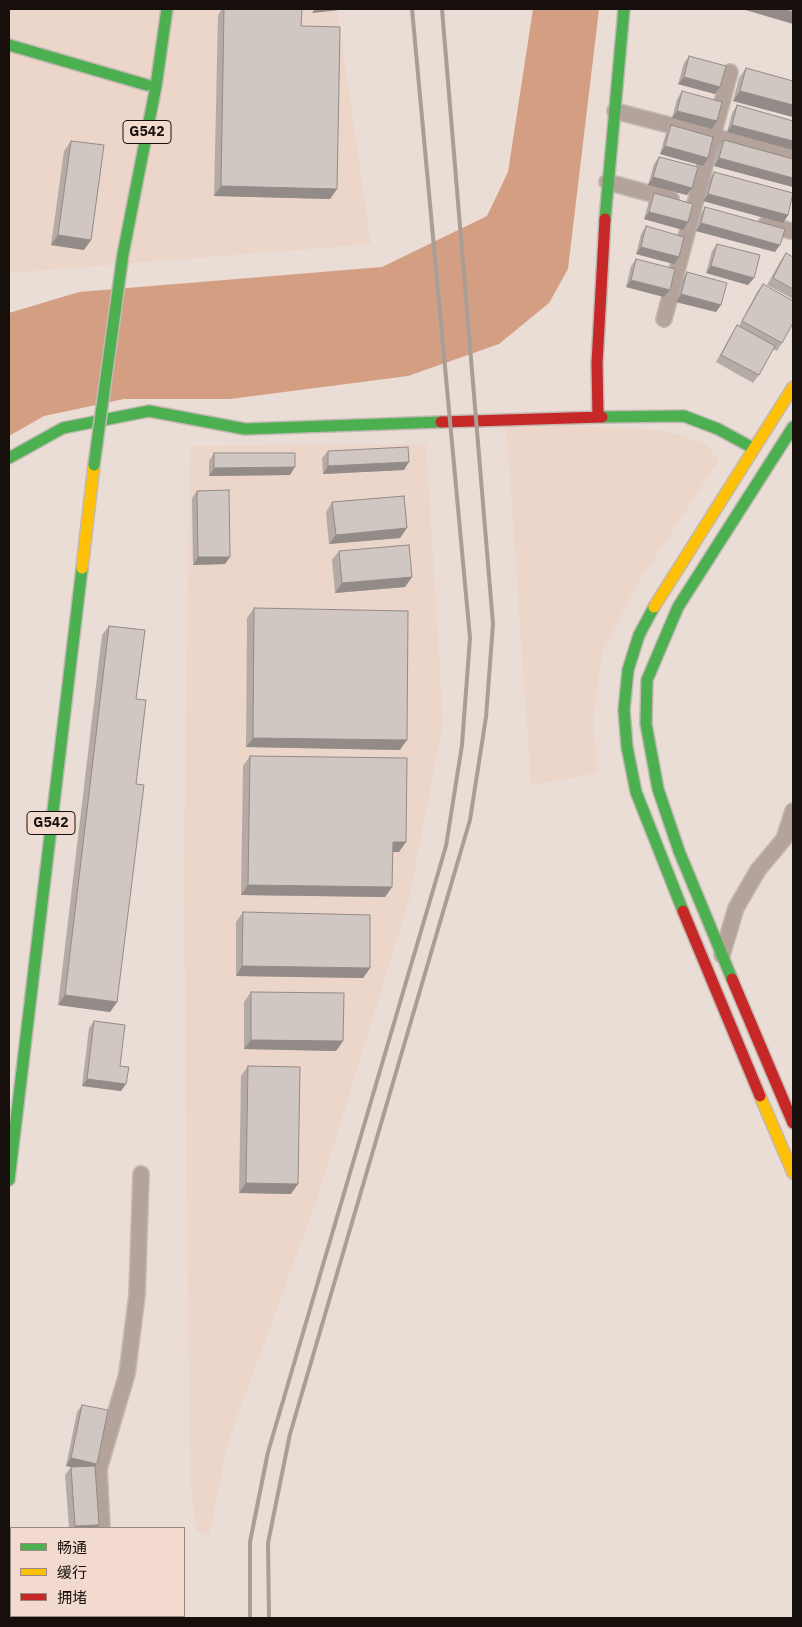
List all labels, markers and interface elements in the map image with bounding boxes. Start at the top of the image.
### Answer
road number: G542 [123,120,171,144]
road number: G542 [27,811,75,834]
legend [10,1527,185,1617]
text: 畅通 [57,1538,87,1557]
text: 缓行 [57,1563,87,1582]
text: 拥堵 [57,1588,87,1607]

